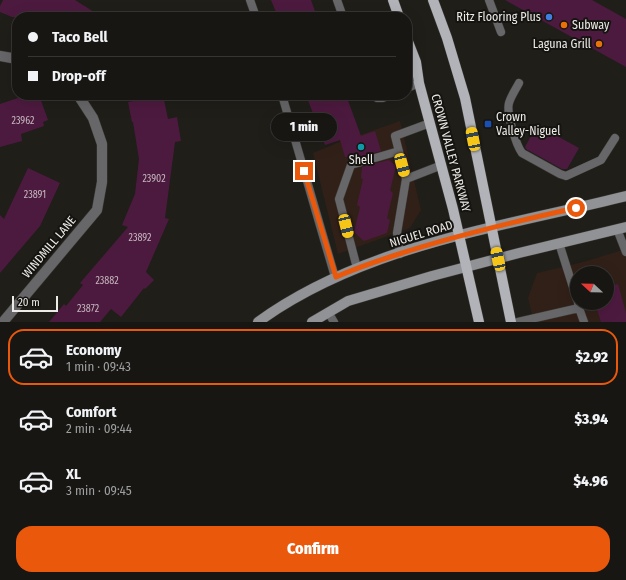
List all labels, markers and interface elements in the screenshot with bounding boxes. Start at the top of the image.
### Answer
place label: Ritz Flooring Plus [456,10,541,24]
marker: Ritz Flooring Plus [544,12,554,22]
place label: Subway [572,18,610,32]
marker: Subway [559,20,569,30]
text: Taco Bell [52,28,108,46]
place label: Laguna Grill [533,37,591,51]
marker: Laguna Grill [594,39,604,49]
text: Drop-off [52,67,106,85]
street label: CROWN VALLEY PARKWAY [428,92,474,214]
place label: Crown Valley-Niguel [496,110,560,138]
callout: 1 min [271,113,337,141]
house number: 23962 [12,115,35,127]
text: 1 min [290,119,318,134]
marker: Crown Valley-Niguel [483,119,493,129]
car [465,126,481,152]
marker: Shell [356,142,366,152]
car [393,152,411,178]
place label: Shell [349,153,373,167]
route end [295,162,313,180]
house number: 23902 [142,173,166,185]
house number: 23891 [24,189,46,201]
route start [567,199,585,217]
street label: WINDMILL LANE [19,213,79,281]
car [337,213,355,239]
street label: NIGUEL ROAD [388,218,454,250]
house number: 23892 [129,232,152,244]
car [490,246,506,272]
north arrow [570,266,614,310]
map controls [570,266,614,310]
house number: 23882 [95,275,119,287]
scale bar [12,294,58,313]
text: 20 m [18,296,40,309]
house number: 23872 [77,303,100,315]
icon: car [18,339,54,375]
text: Economy [66,341,121,359]
text: $2.92 [576,348,608,366]
text: 1 min · 09:43 [66,359,131,374]
icon: car [18,401,54,437]
text: Comfort [66,403,117,421]
text: $3.94 [574,410,608,428]
text: 2 min · 09:44 [66,421,132,436]
icon: car [18,463,54,499]
text: XL [66,465,81,483]
text: $4.96 [574,472,608,490]
text: 3 min · 09:45 [66,483,132,498]
button: Confirm [16,526,610,572]

